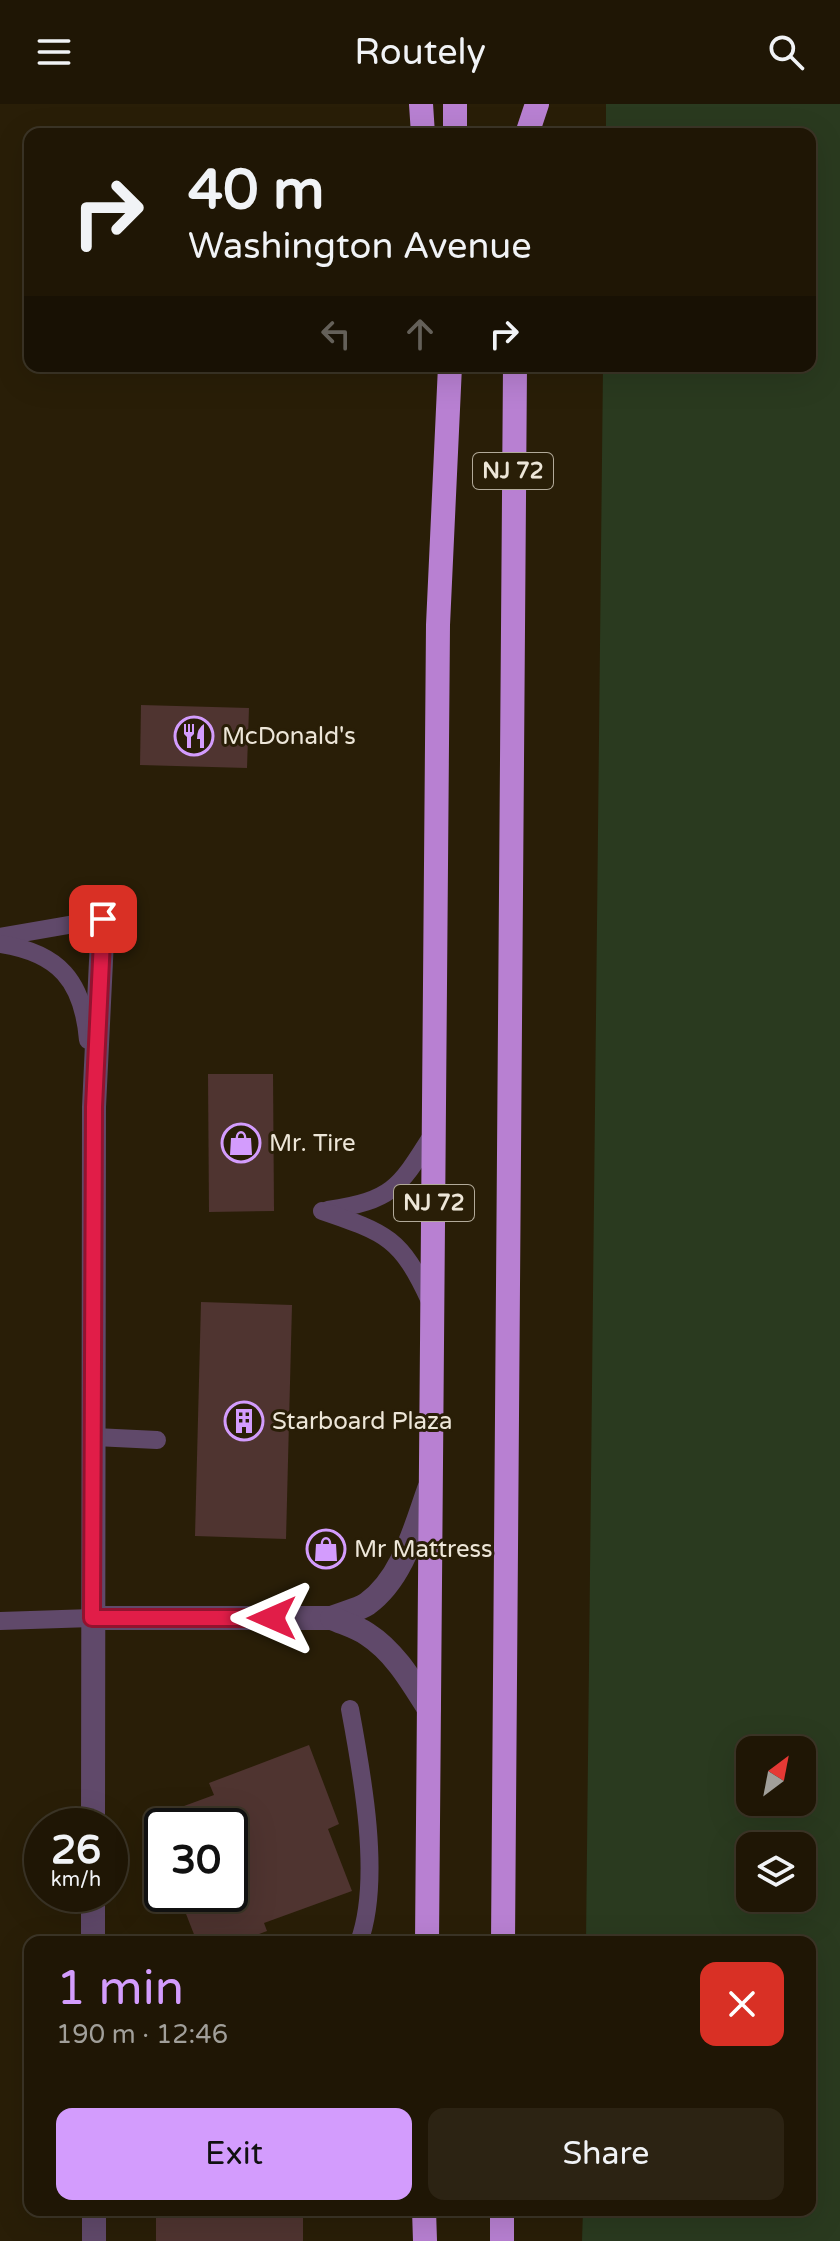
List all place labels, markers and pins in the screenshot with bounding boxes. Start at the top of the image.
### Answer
restaurant icon: McDonald's [173,715,215,757]
place label: McDonald's [222,722,356,751]
pin [69,885,137,953]
shop icon: Mr. Tire [220,1122,262,1164]
place label: Mr. Tire [269,1129,356,1158]
building icon: Starboard Plaza [223,1400,265,1442]
place label: Starboard Plaza [272,1407,452,1436]
shop icon: Mr Mattress [305,1528,347,1570]
place label: Mr Mattress [354,1535,493,1564]

